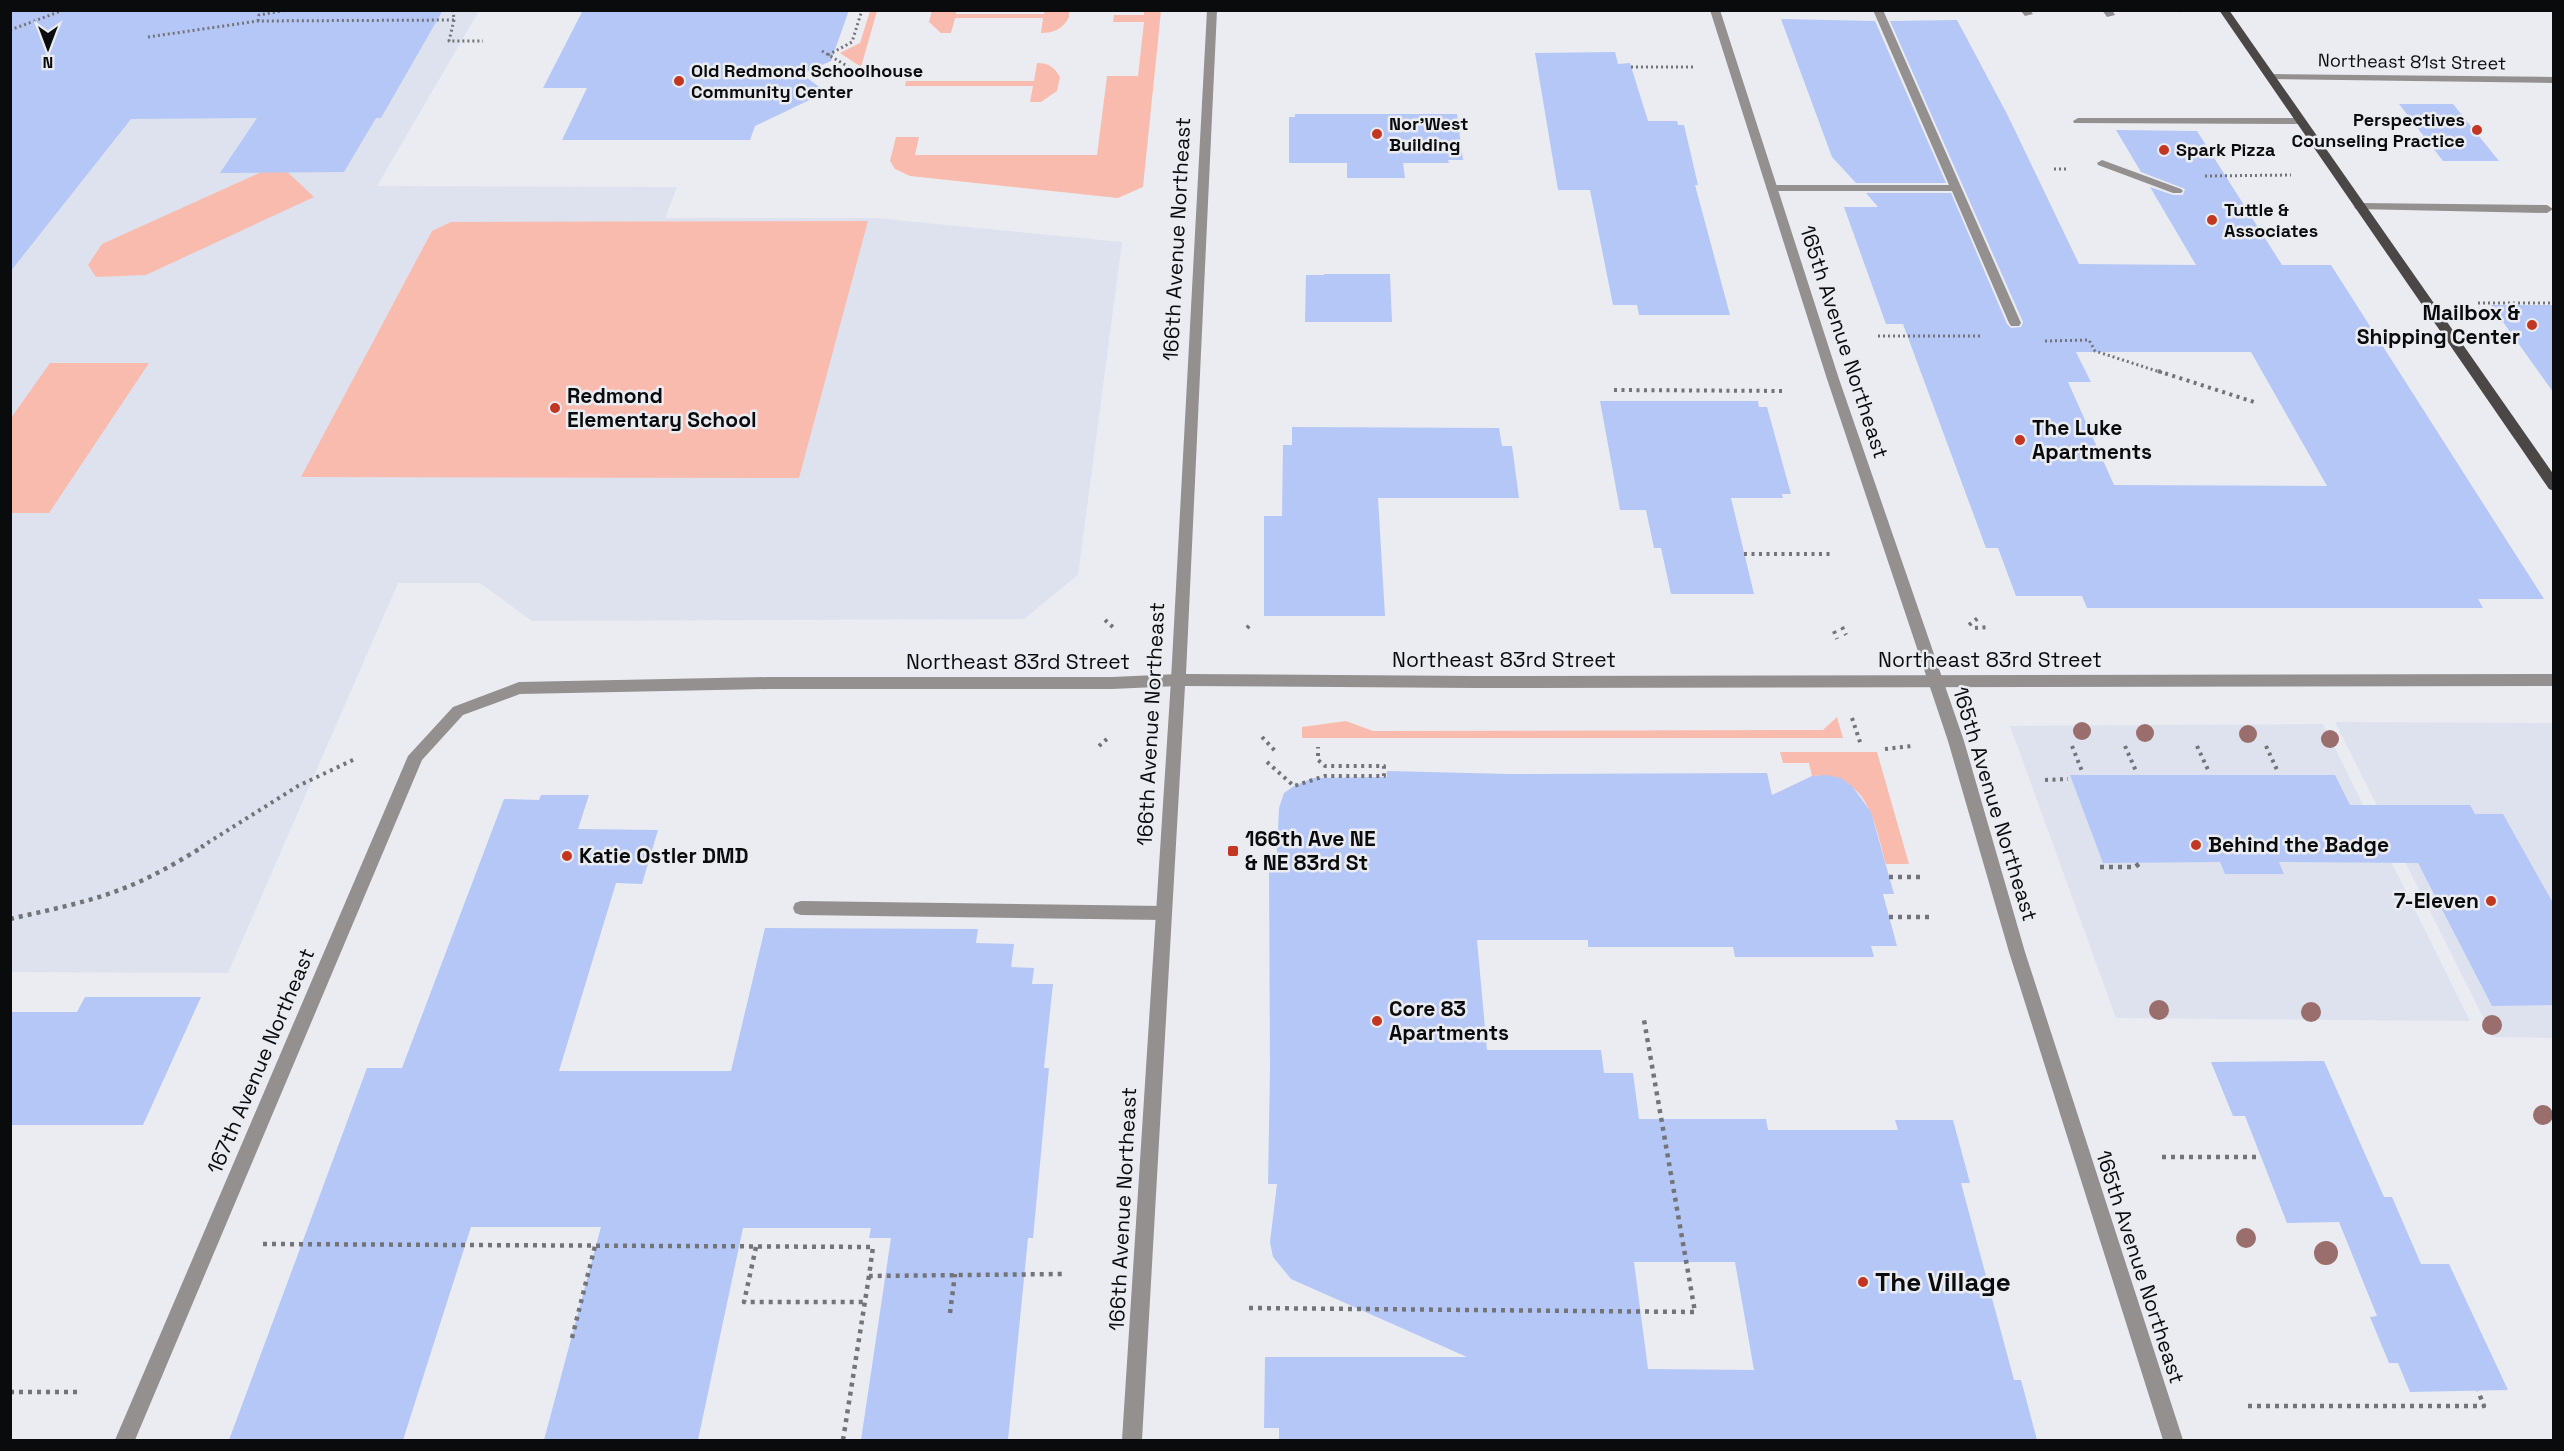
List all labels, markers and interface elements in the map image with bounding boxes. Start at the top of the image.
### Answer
north arrow [18,18,78,78]
street label: Northeast 81st Street [2318,48,2506,75]
text: N [43,52,53,73]
place label: Old Redmond Schoolhouse Community Center [691,59,923,103]
marker: Old Redmond Schoolhouse Community Center [672,74,686,88]
place label: Perspectives Counseling Practice [2291,108,2465,152]
place label: Nor'West Building [1389,112,1468,156]
street label: 166th Avenue Northeast [1157,116,1196,362]
marker: Perspectives Counseling Practice [2470,123,2484,137]
marker: Nor'West Building [1370,127,1384,141]
place label: Spark Pizza [2176,138,2276,161]
marker: Spark Pizza [2157,143,2171,157]
place label: Tuttle & Associates [2224,198,2318,242]
marker: Tuttle & Associates [2205,213,2219,227]
street label: 165th Avenue Northeast [1794,222,1895,462]
place label: Mailbox & Shipping Center [2357,299,2521,350]
marker: Mailbox & Shipping Center [2525,318,2539,332]
place label: Redmond Elementary School [567,382,757,433]
marker: Redmond Elementary School [548,401,562,415]
place label: The Luke Apartments [2032,414,2152,465]
marker: The Luke Apartments [2013,433,2027,447]
street label: 166th Avenue Northeast [1131,601,1170,847]
street label: Northeast 83rd Street [1392,646,1616,673]
street label: Northeast 83rd Street [1878,646,2102,673]
street label: Northeast 83rd Street [906,648,1130,675]
street label: 165th Avenue Northeast [1947,683,2044,924]
place label: 166th Ave NE & NE 83rd St [1245,825,1376,876]
place label: Behind the Badge [2208,831,2389,858]
marker: Behind the Badge [2189,838,2203,852]
place label: Katie Ostler DMD [579,842,749,869]
marker: 166th Ave NE & NE 83rd St [1226,844,1240,858]
marker: Katie Ostler DMD [560,849,574,863]
place label: 7-Eleven [2394,887,2479,914]
marker: 7-Eleven [2484,894,2498,908]
street label: 167th Avenue Northeast [201,944,320,1178]
place label: Core 83 Apartments [1389,995,1509,1046]
marker: Core 83 Apartments [1370,1014,1384,1028]
street label: 166th Avenue Northeast [1103,1086,1142,1332]
street label: 165th Avenue Northeast [2090,1147,2191,1387]
place label: The Village [1875,1265,2011,1299]
marker: The Village [1856,1275,1870,1289]

